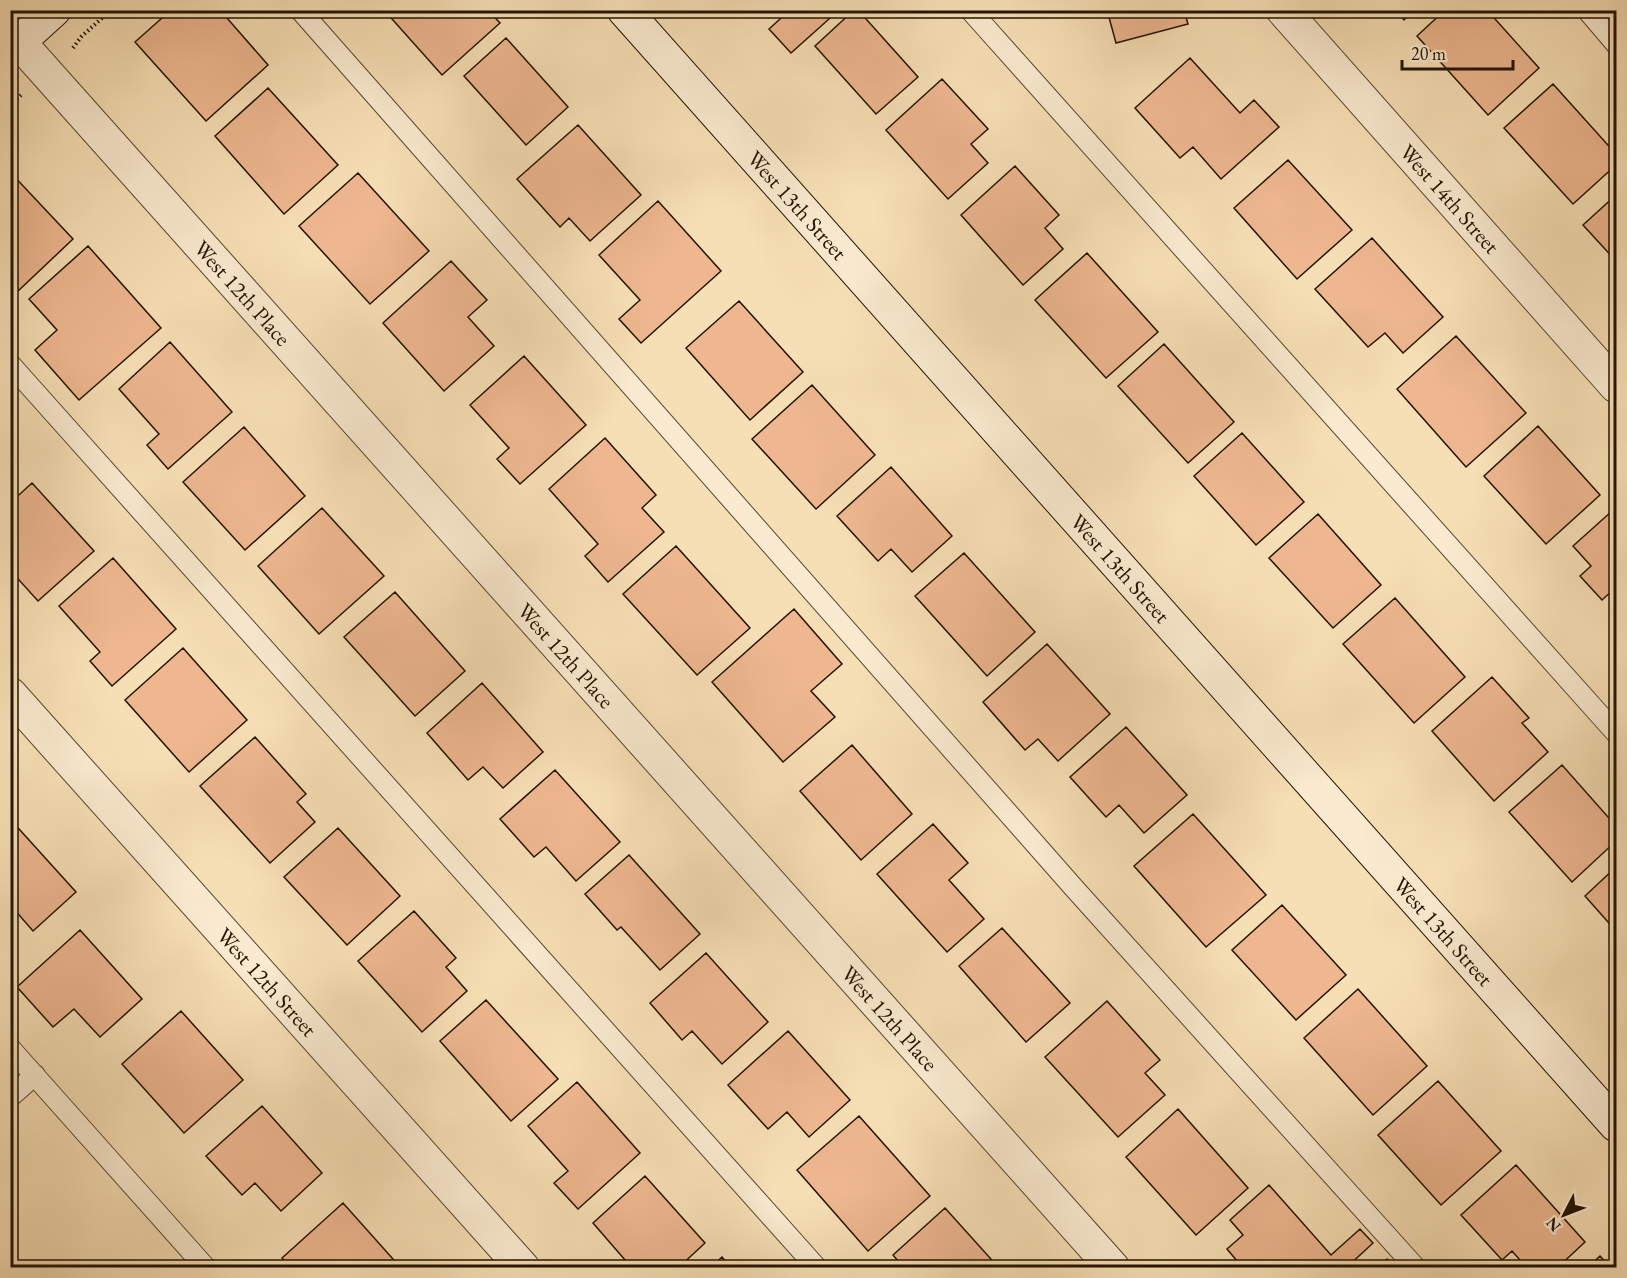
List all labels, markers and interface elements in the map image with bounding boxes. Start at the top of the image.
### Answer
scale bar [1402,33,1513,71]
text: 20 m [1411,42,1446,65]
street label: West 14th Street [1393,138,1506,260]
street label: West 13th Street [741,144,854,266]
street label: West 12th Place [188,234,297,352]
street label: West 13th Street [1064,508,1177,629]
street label: West 12th Place [511,597,621,715]
street label: West 13th Street [1387,871,1500,992]
street label: West 12th Street [210,921,323,1043]
street label: West 12th Place [835,959,945,1078]
north arrow [1534,1185,1594,1245]
text: N [1541,1213,1565,1237]

